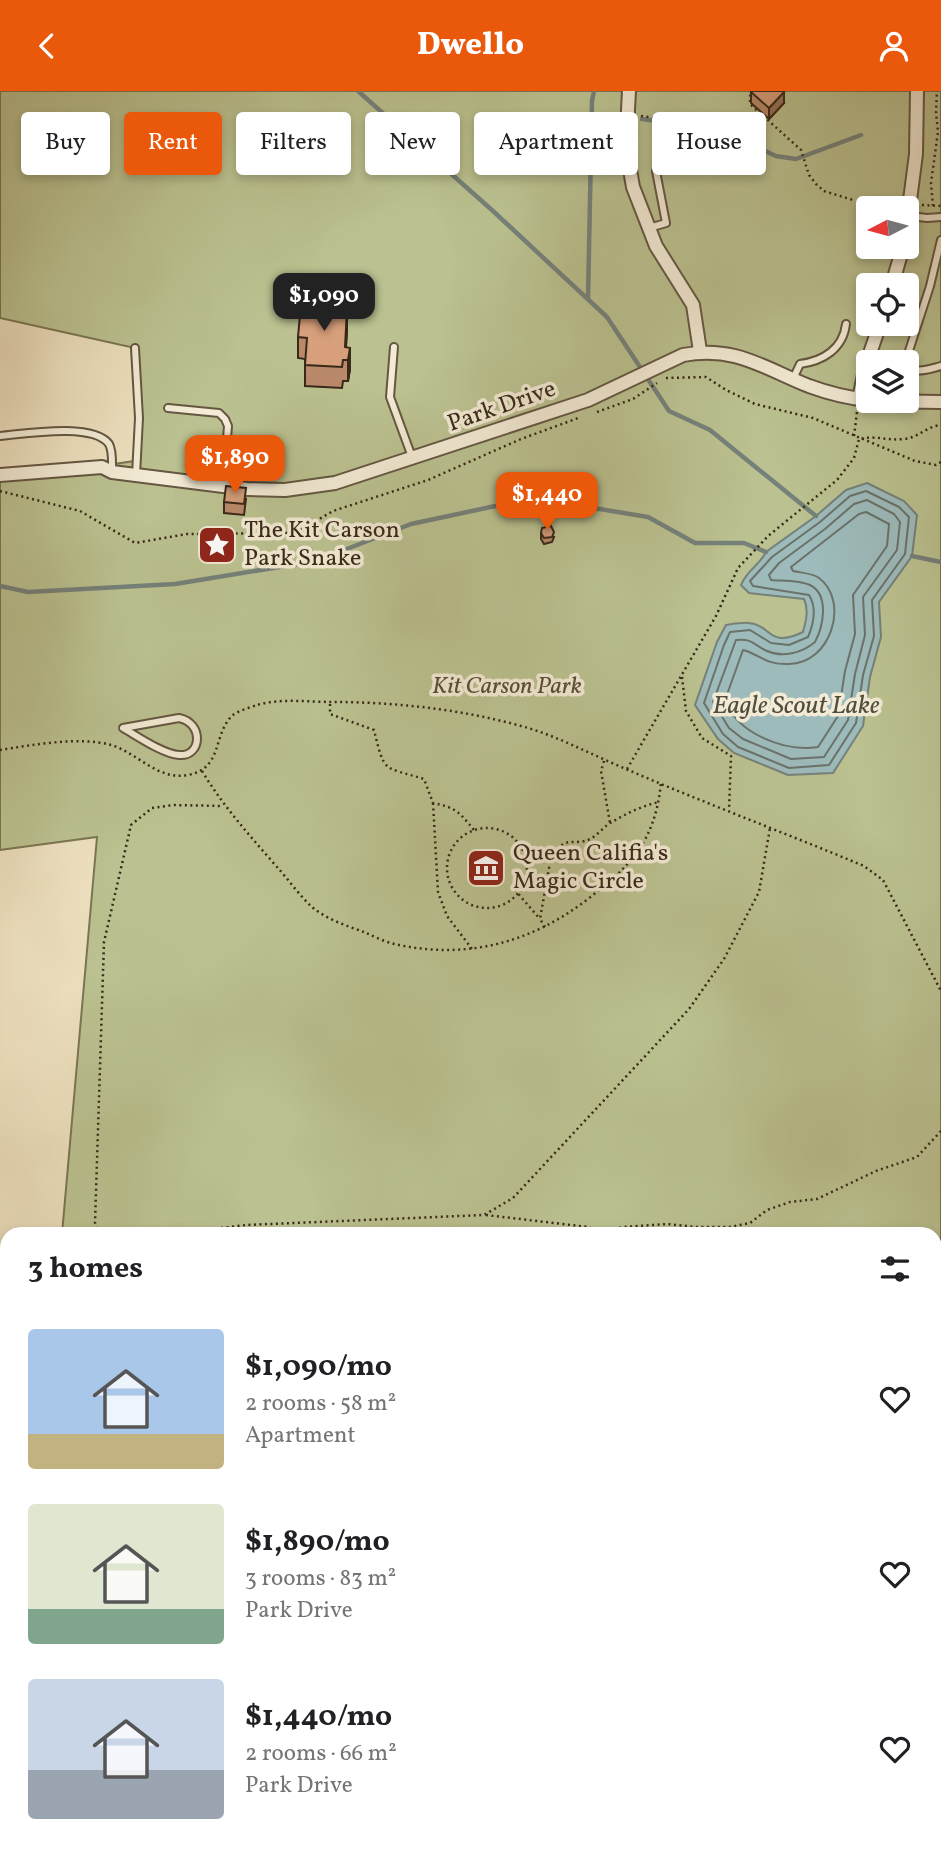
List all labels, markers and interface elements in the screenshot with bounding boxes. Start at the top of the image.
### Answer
text: Dwello [417,24,524,68]
icon: back [28,27,66,65]
icon: person [875,27,913,65]
chip: Buy [21,112,110,175]
chip: Rent [124,112,222,175]
chip: Filters [236,112,351,175]
chip: New [365,112,460,175]
chip: Apartment [474,112,638,175]
chip: House [652,112,766,175]
north arrow [856,196,919,259]
map controls [856,196,919,413]
pin: $1,090 [267,273,381,333]
button: locate [856,273,919,336]
text: $1,090 [289,280,359,312]
button: layers [856,350,919,413]
street label: Park Drive [443,373,561,441]
pin: $1,890 [178,435,292,495]
text: $1,890 [201,442,269,474]
pin: $1,440 [490,473,604,532]
text: $1,440 [512,479,582,511]
place label: The Kit Carson Park Snake [244,514,400,576]
place icon: The Kit Carson Park Snake [196,524,238,566]
park label: Kit Carson Park [432,670,582,704]
water label: Eagle Scout Lake [712,688,880,724]
place label: Queen Califia's Magic Circle [513,837,668,899]
museum icon: Queen Califia's Magic Circle [465,847,507,889]
text: 3 homes [28,1248,143,1290]
icon: filters [876,1250,914,1288]
text: $1,090/mo [245,1346,392,1388]
icon: home [84,1357,168,1441]
icon: heart [876,1380,914,1418]
text: 2 rooms · 58 m² [245,1388,396,1420]
text: Apartment [245,1420,356,1452]
text: $1,890/mo [245,1521,390,1563]
icon: home [84,1532,168,1616]
icon: heart [876,1555,914,1593]
text: 3 rooms · 83 m² [245,1563,396,1595]
text: Park Drive [245,1595,353,1627]
text: $1,440/mo [245,1696,392,1738]
icon: home [84,1707,168,1791]
icon: heart [876,1730,914,1768]
text: 2 rooms · 66 m² [245,1738,397,1770]
text: Park Drive [245,1770,353,1802]

